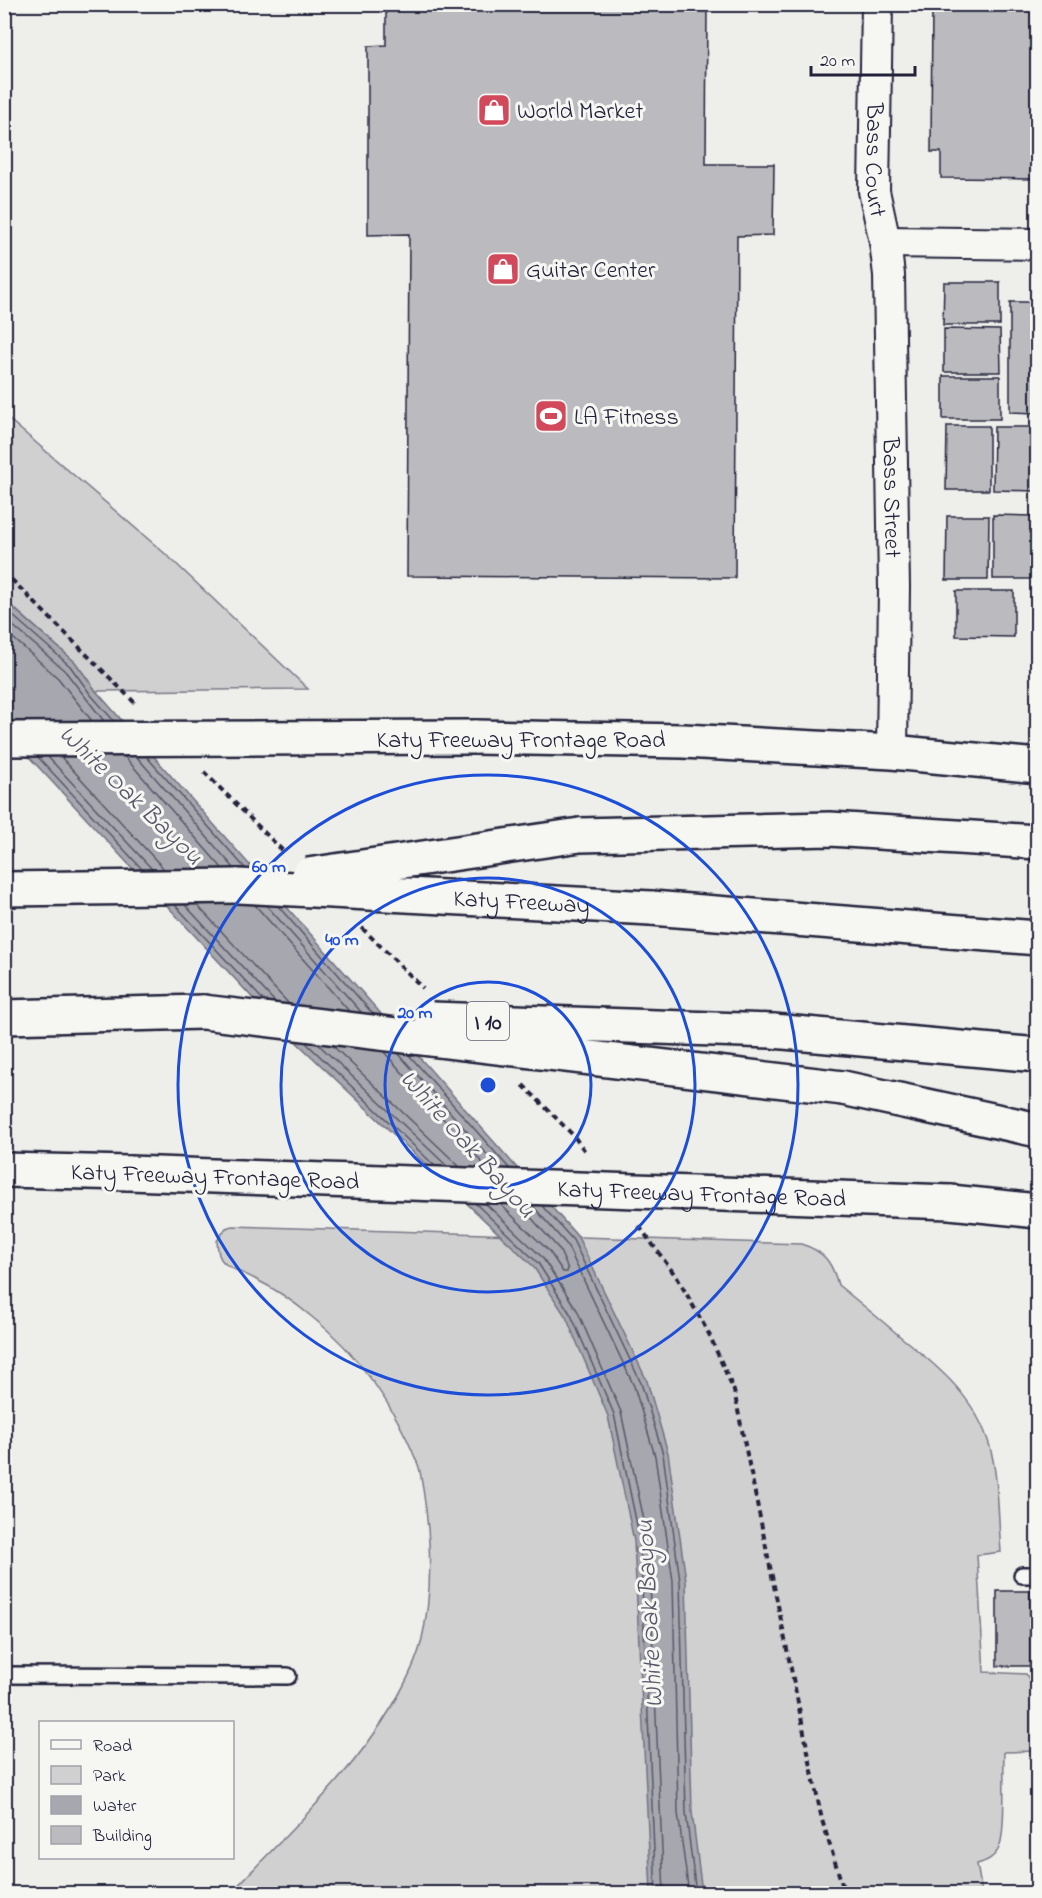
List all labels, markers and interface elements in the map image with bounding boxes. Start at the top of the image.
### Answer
scale bar [811,39,914,77]
text: 20 m [820,49,855,75]
shop icon: World Market [476,92,512,128]
place label: World Market [517,95,643,130]
street label: Bass Court [854,101,894,221]
shop icon: Guitar Center [485,251,521,287]
place label: Guitar Center [526,254,656,289]
sports icon: LA Fitness [533,398,569,434]
place label: LA Fitness [574,401,679,436]
street label: Bass Street [872,436,909,558]
water label: White Oak Bayou [49,717,211,875]
street label: Katy Freeway Frontage Road [377,724,666,760]
text: 60 m [252,855,286,881]
street label: Katy Freeway [452,882,591,926]
text: 40 m [325,928,359,954]
text: 20 m [396,1001,433,1027]
road number: I 10 [467,1002,509,1040]
water label: White Oak Bayou [390,1062,544,1228]
centre of rings [478,1075,498,1095]
street label: Katy Freeway Frontage Road [70,1156,360,1202]
street label: Katy Freeway Frontage Road [557,1173,847,1218]
water label: White Oak Bayou [627,1519,675,1709]
legend [39,1721,234,1859]
text: Road [93,1734,132,1760]
text: Park [93,1764,126,1790]
text: Water [93,1794,137,1820]
text: Building [92,1824,152,1851]

